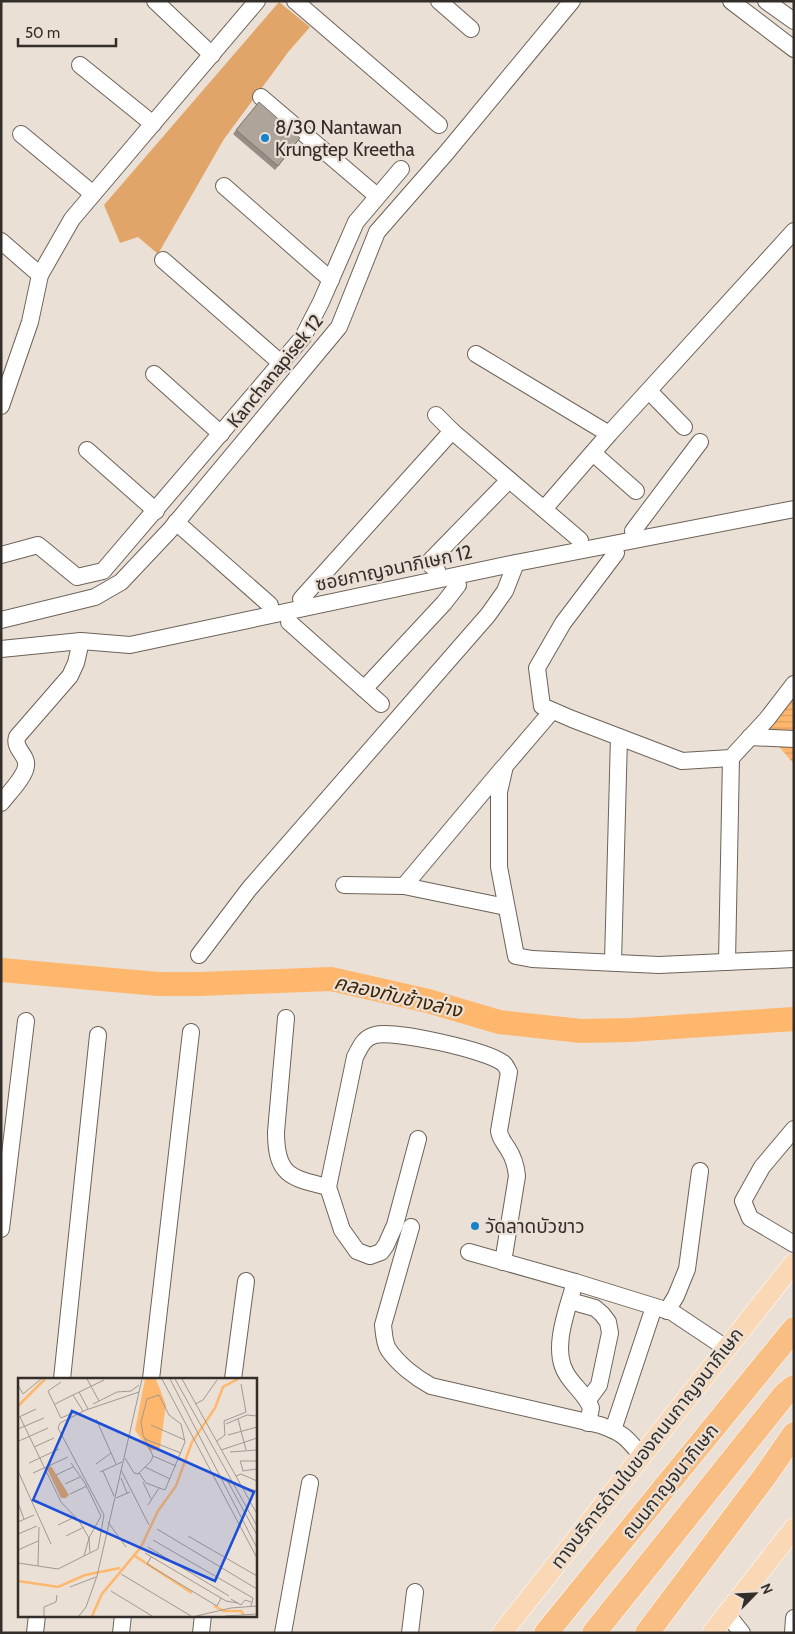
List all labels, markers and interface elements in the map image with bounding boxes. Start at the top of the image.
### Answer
scale bar [18,15,115,47]
text: 50 m [25,24,60,42]
place label: 8/30 Nantawan Krungtep Kreetha [275,116,415,161]
marker: 8/30 Nantawan Krungtep Kreetha [259,132,271,144]
street label: Kanchanapisek 12 [222,310,328,432]
street label: ซอยกาญจนาภิเษก 12 [314,540,474,596]
water label: คลองทับช้างล่าง [332,970,465,1023]
place label: วัดลาดบัวขาว [485,1215,585,1238]
marker: วัดลาดบัวขาว [469,1220,481,1232]
street label: ทางบริการด้านในของถนนกาญจนาภิเษก [546,1323,748,1573]
inset map [18,1378,256,1616]
street label: ถนนกาญจนาภิเษก [617,1419,723,1543]
north arrow [730,1569,780,1619]
text: N [757,1581,777,1597]

